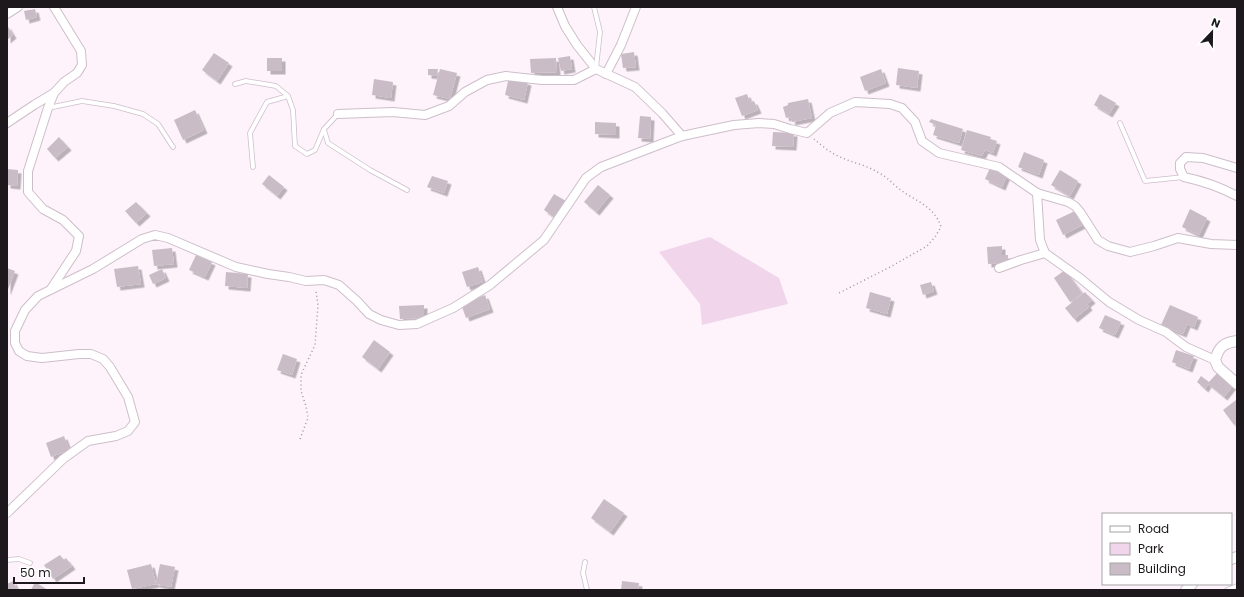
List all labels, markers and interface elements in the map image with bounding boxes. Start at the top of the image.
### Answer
north arrow [1192,12,1232,52]
text: N [1209,14,1223,32]
legend [1102,513,1232,585]
text: Road [1138,520,1169,537]
text: Park [1138,540,1165,557]
scale bar [14,559,84,585]
text: Building [1138,560,1186,577]
text: 50 m [20,564,51,581]

